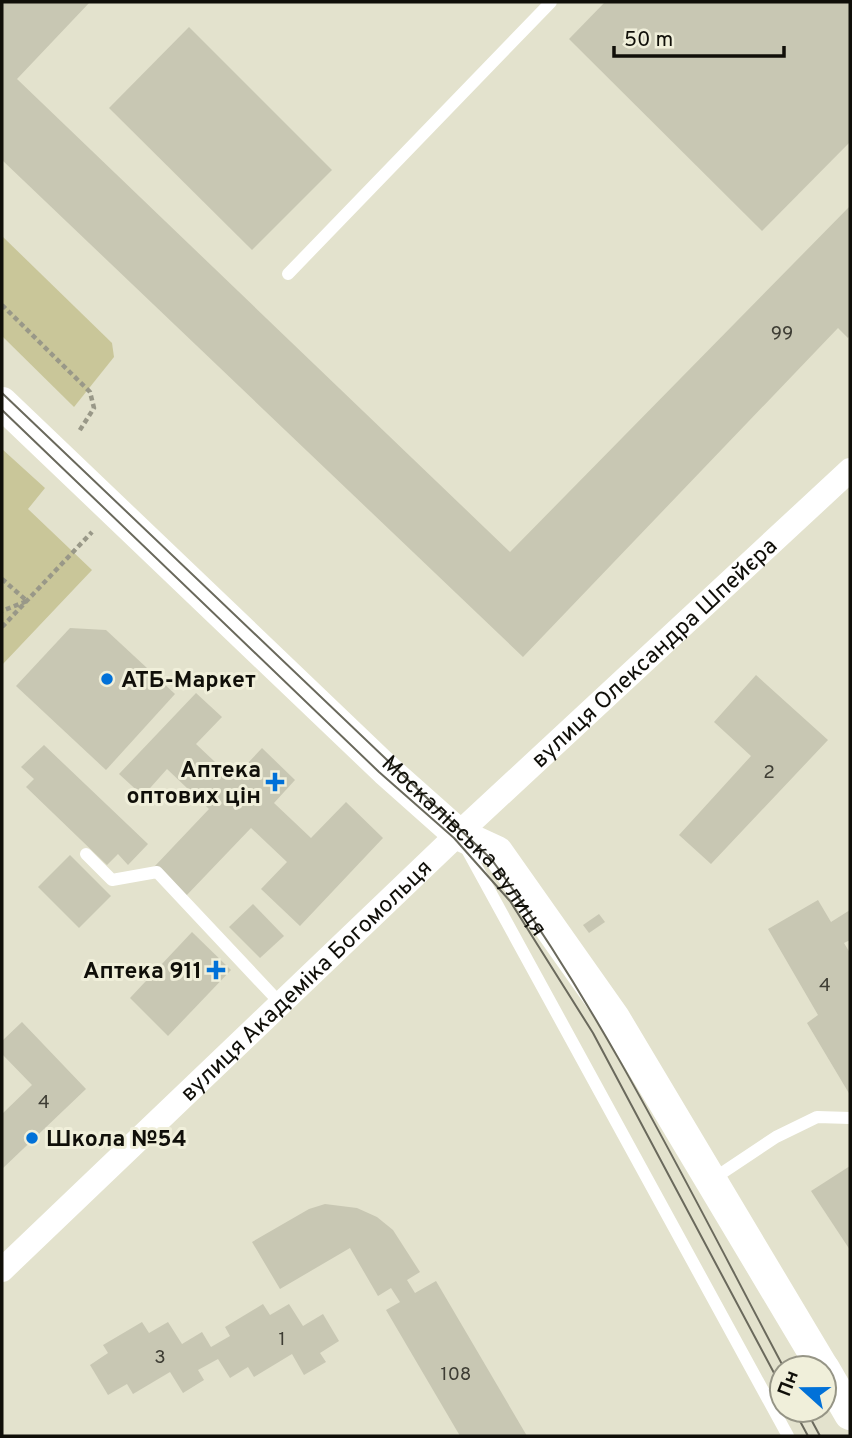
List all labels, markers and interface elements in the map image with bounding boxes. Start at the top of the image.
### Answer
scale bar [614,14,784,58]
text: 50 m [624,27,673,54]
house number: 99 [771,322,793,346]
street label: вулиця Олександра Шпейєра [526,533,784,775]
place label: АТБ-Маркет [121,667,256,696]
marker: АТБ-Маркет [99,671,115,687]
street label: Москалівська вулиця [374,750,552,942]
place label: Аптека оптових цін [126,757,261,812]
house number: 2 [763,761,775,785]
marker: Аптека оптових цін [267,774,283,790]
street label: вулиця Академіка Богомольця [175,854,439,1109]
place label: Аптека 911 [83,958,202,987]
marker: Аптека 911 [208,962,224,978]
house number: 4 [819,974,831,998]
house number: 4 [38,1091,50,1115]
place label: Школа №54 [46,1126,187,1155]
marker: Школа №54 [24,1130,40,1146]
house number: 1 [278,1328,286,1352]
house number: 3 [154,1346,166,1370]
north arrow [768,1354,838,1424]
house number: 108 [441,1363,471,1387]
text: Пн [773,1367,805,1400]

